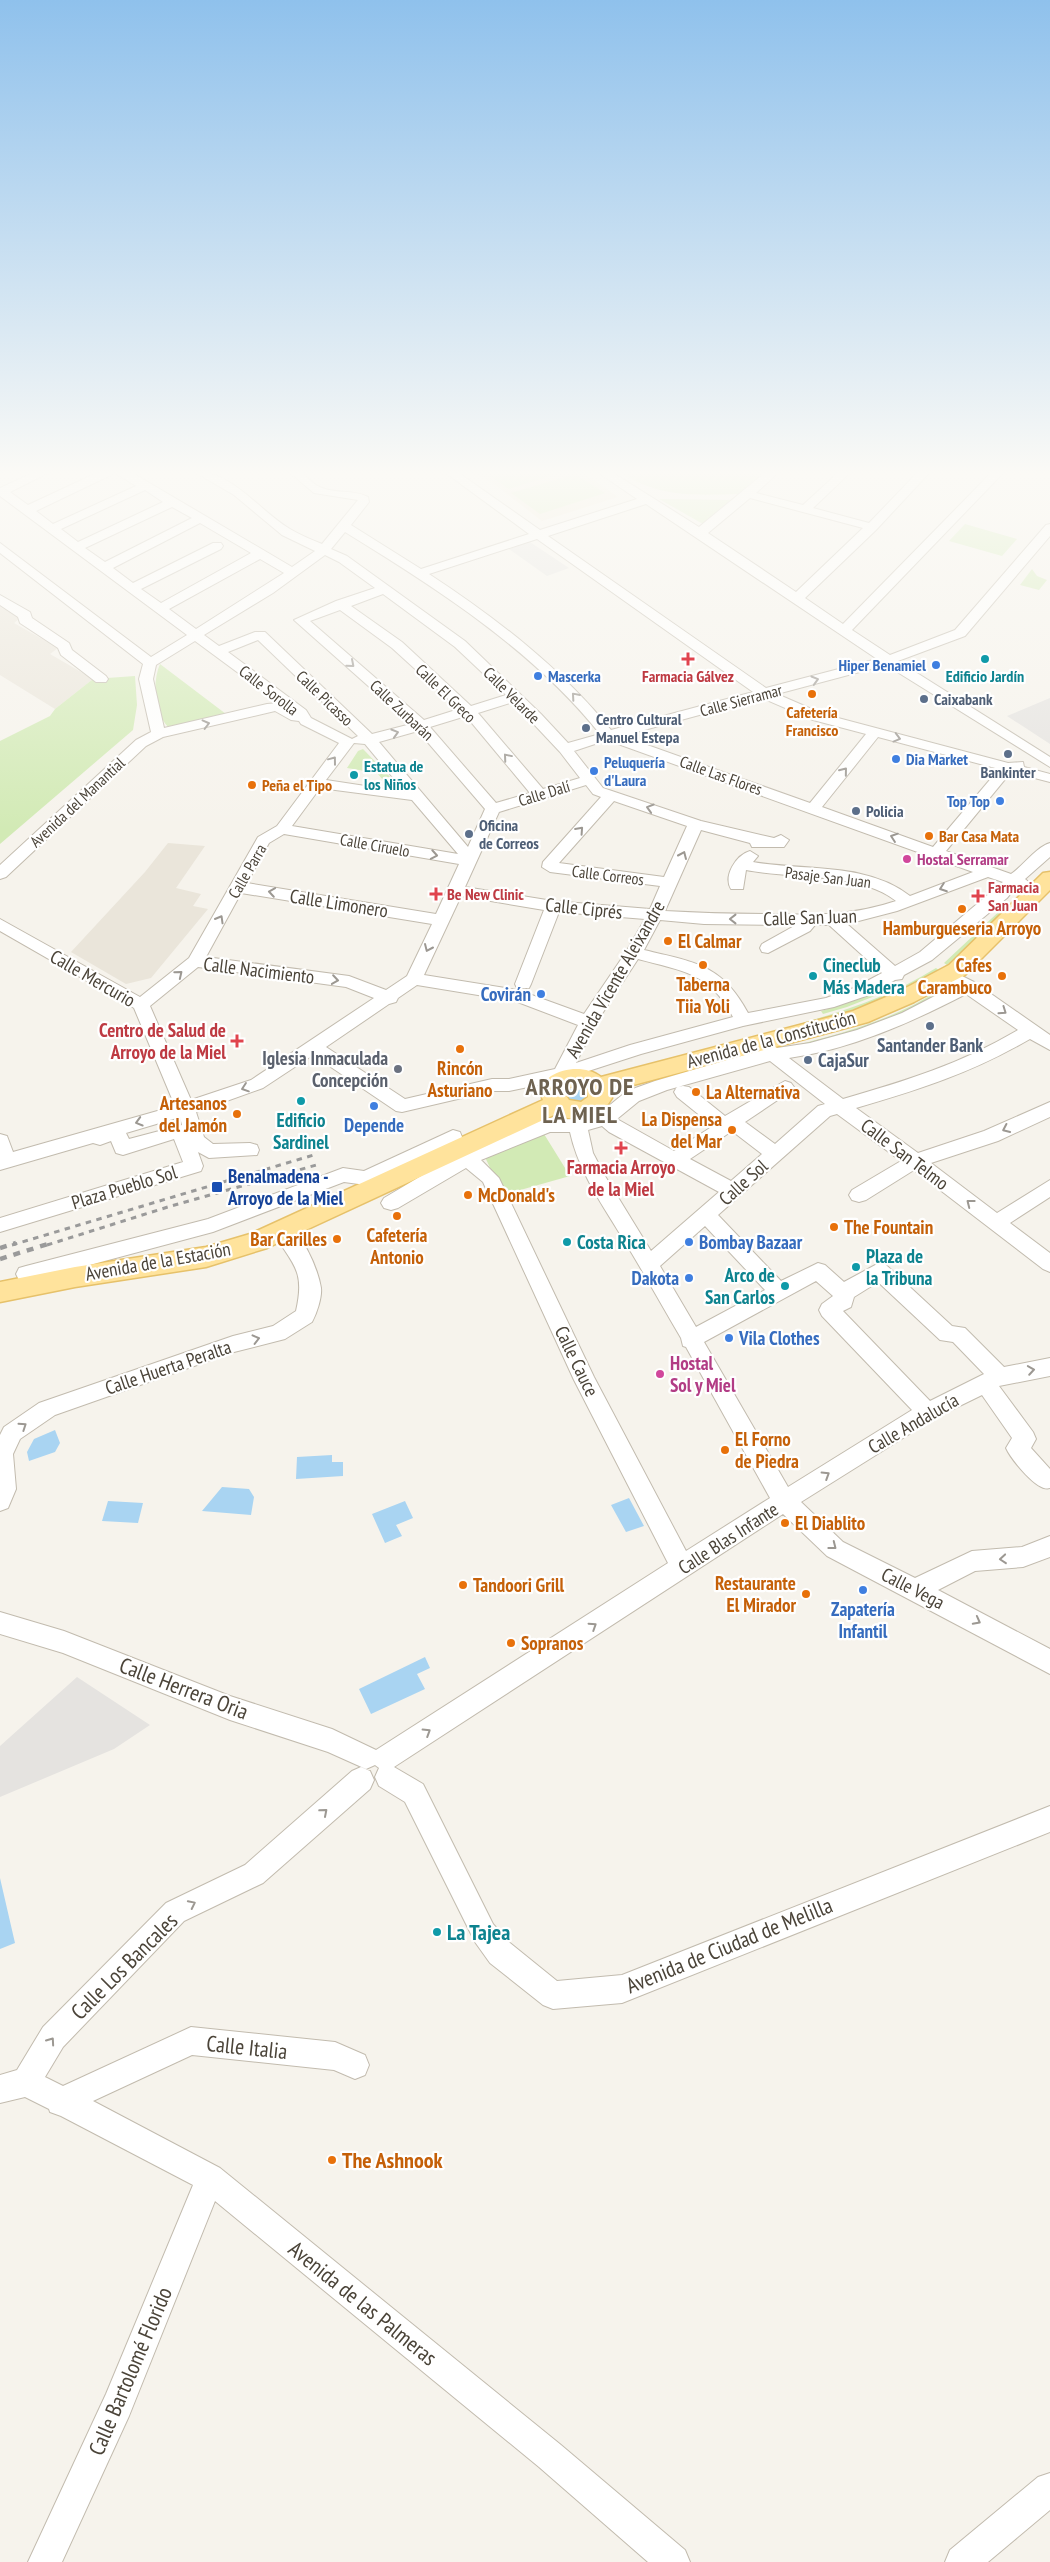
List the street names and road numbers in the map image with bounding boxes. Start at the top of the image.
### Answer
street label: Calle El Greco [412,659,480,727]
street label: Calle Sorolla [235,661,303,719]
street label: Calle Velarde [480,663,544,727]
street label: Calle Picasso [292,666,358,730]
street label: Calle Zurbarán [366,675,438,745]
street label: Calle Sierramar [698,679,785,721]
street label: Calle Las Flores [677,751,765,799]
street label: Avenida del Manantial [25,753,129,851]
street label: Calle Dalí [516,776,573,810]
street label: Calle Ciruelo [339,829,411,861]
street label: Calle Parra [224,840,270,902]
street label: Calle Correos [571,861,645,889]
street label: Pasaje San Juan [784,862,872,892]
street label: Calle Limonero [288,883,390,923]
street label: Calle Ciprés [544,892,624,924]
street label: Avenida Vicente Aleixandre [560,896,670,1062]
street label: Calle San Juan [763,903,857,931]
street label: Calle Mercurio [46,944,140,1012]
street label: Calle Nacimiento [202,951,316,989]
street label: Avenida de la Constitución [684,1005,858,1073]
street label: Calle San Telmo [856,1113,954,1195]
street label: Calle Sol [714,1153,773,1210]
street label: Plaza Pueblo Sol [68,1159,180,1214]
street label: Avenida de la Estación [84,1236,232,1286]
street label: Calle Cauce [550,1322,604,1400]
street label: Calle Huerta Peralta [102,1334,234,1400]
street label: Calle Andalucía [863,1387,963,1459]
street label: Calle Blas Infante [673,1497,783,1579]
street label: Calle Vega [877,1562,949,1614]
street label: Calle Herrera Oria [116,1651,252,1725]
street label: Avenida de Ciudad de Melilla [622,1891,836,1999]
street label: Calle Los Bancales [65,1907,183,2025]
street label: Calle Italia [205,2029,289,2065]
street label: Avenida de las Palmeras [283,2235,443,2371]
street label: Calle Bartolomé Florido [82,2283,178,2459]

